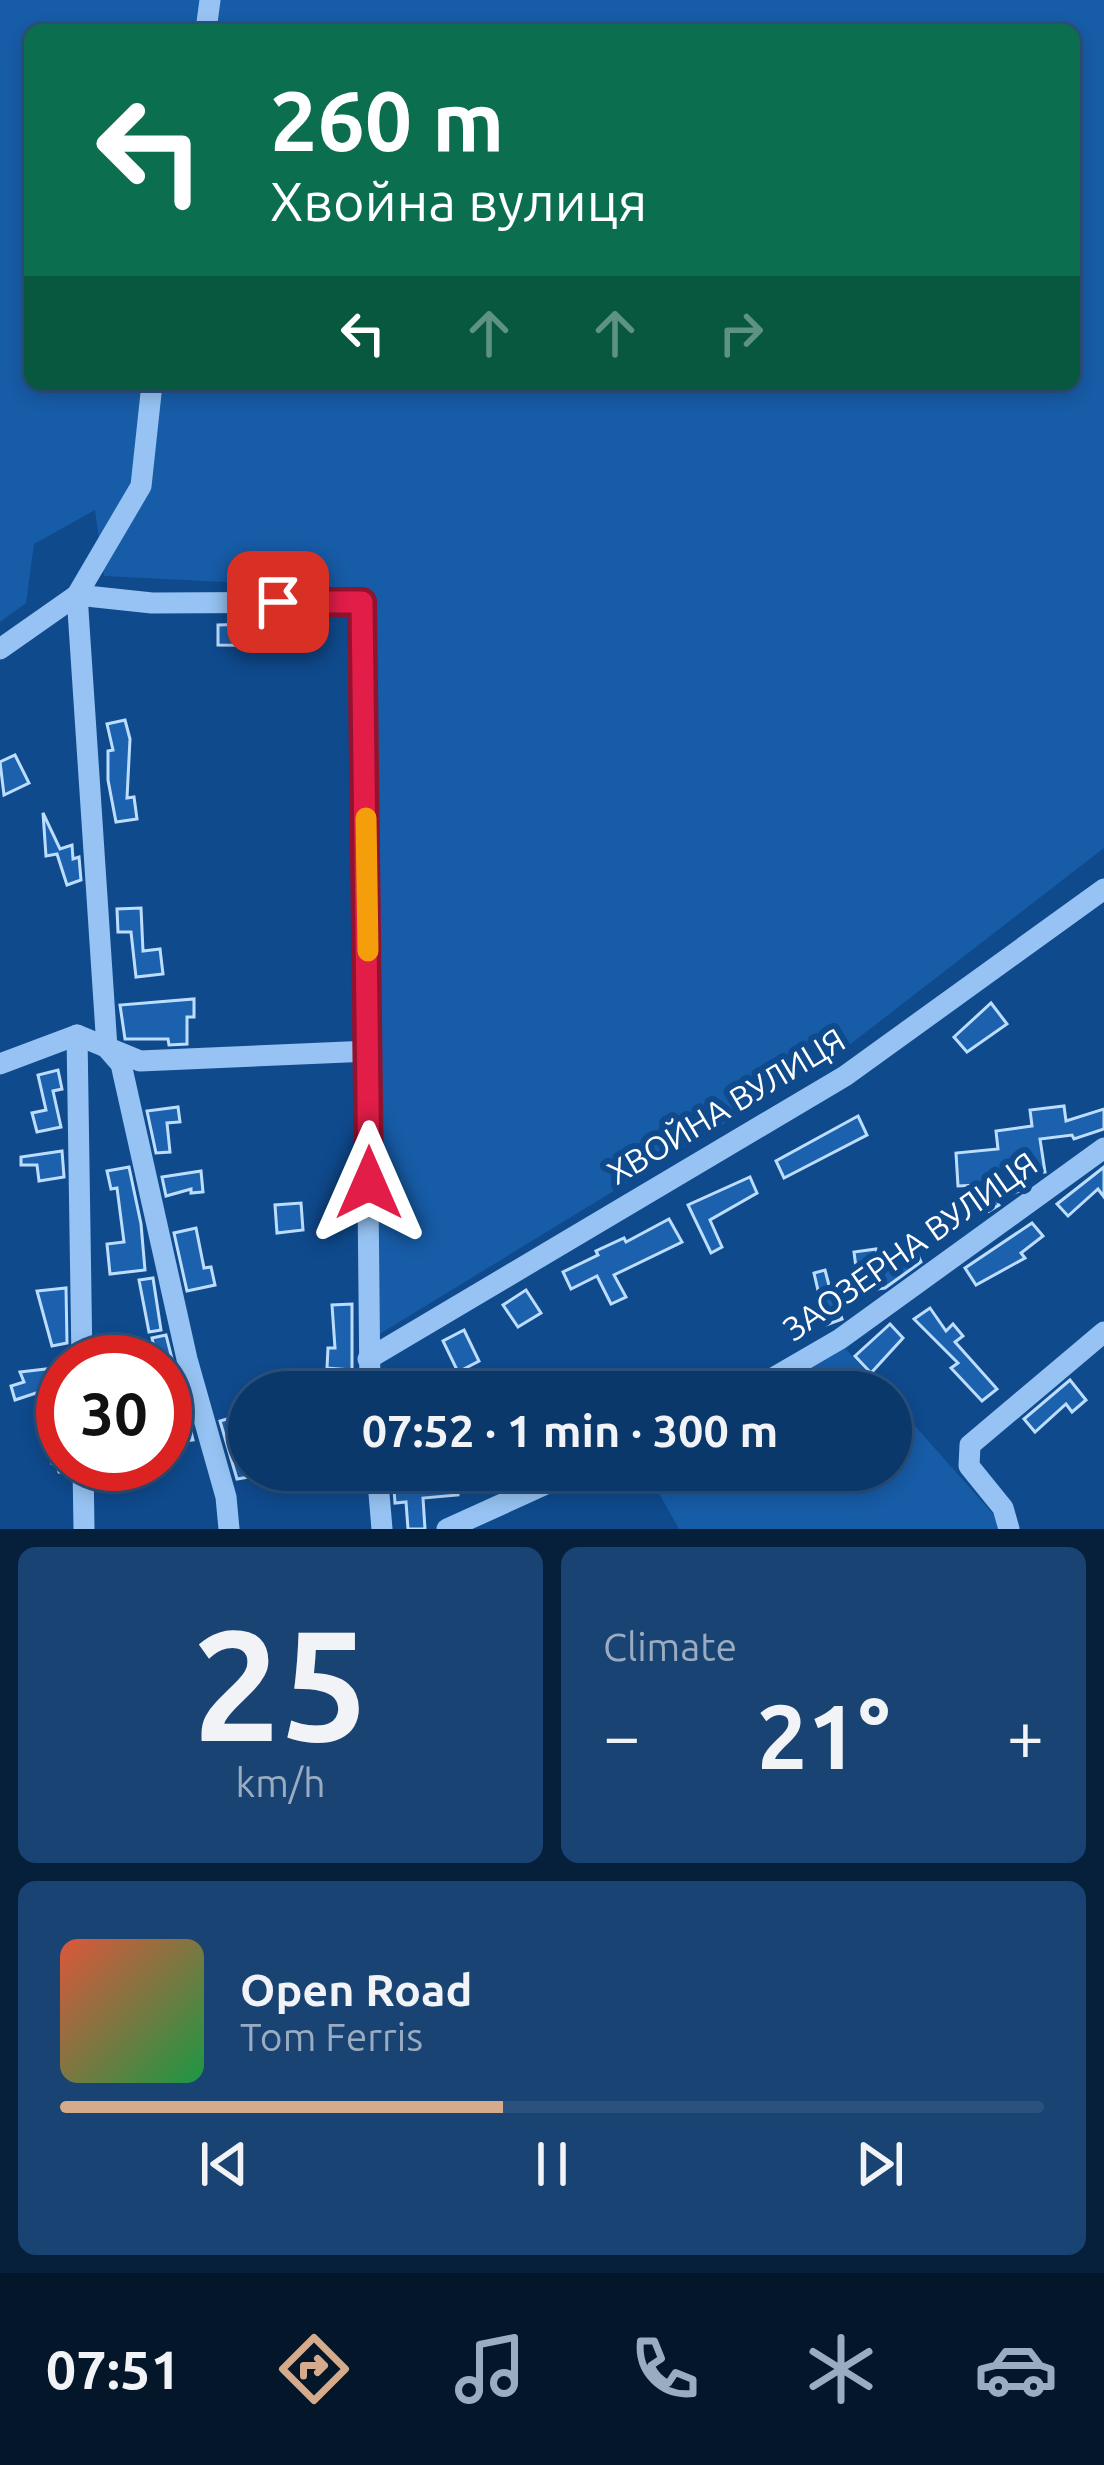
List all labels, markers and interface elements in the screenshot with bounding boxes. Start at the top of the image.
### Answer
icon: left [72,72,228,228]
text: 260 m [270,73,504,167]
text: Хвойна вулиця [270,171,647,231]
icon: left [330,300,396,366]
icon: ahead [456,300,522,366]
icon: ahead [582,300,648,366]
icon: right [708,300,774,366]
pin [227,551,329,653]
icon: arrive [245,569,311,635]
street label: ХВОЙНА ВУЛИЦЯ [600,1020,851,1191]
position arrow [306,1120,432,1246]
street label: ЗАОЗЕРНА ВУЛИЦЯ [776,1144,1044,1347]
speed limit sign: 30 [36,1335,192,1491]
text: 07:52 · 1 min · 300 m [362,1405,778,1456]
text: 25 [193,1596,368,1770]
text: Climate [603,1625,737,1668]
text: 21° [757,1685,890,1786]
text: − [603,1698,640,1772]
text: + [1007,1698,1044,1772]
text: km/h [235,1761,326,1804]
text: Open Road [240,1964,472,2015]
text: Tom Ferris [240,2015,423,2058]
icon: previous [191,2131,257,2197]
icon: pause [519,2131,585,2197]
icon: next [847,2131,913,2197]
icon: directions [272,2327,356,2411]
icon: music [448,2327,532,2411]
icon: phone [623,2327,707,2411]
icon: climate [799,2327,883,2411]
icon: car [974,2327,1058,2411]
text: 07:51 [46,2339,181,2399]

